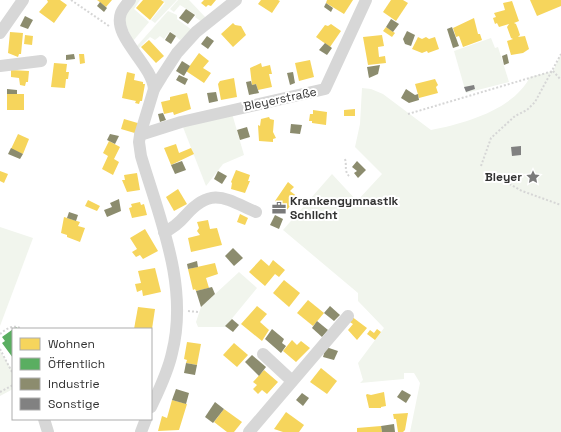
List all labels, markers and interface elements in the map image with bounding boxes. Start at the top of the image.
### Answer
street label: Bleyerstraße [242,83,318,115]
place label: Bleyer [485,169,522,185]
place icon: Bleyer [525,169,541,185]
place label: Krankengymnastik Schlicht [290,193,399,223]
office icon: Krankengymnastik Schlicht [271,200,287,216]
legend [12,328,152,420]
text: Wohnen [48,336,95,352]
text: Öffentlich [48,356,105,372]
text: Industrie [48,376,100,392]
text: Sonstige [48,396,100,412]

